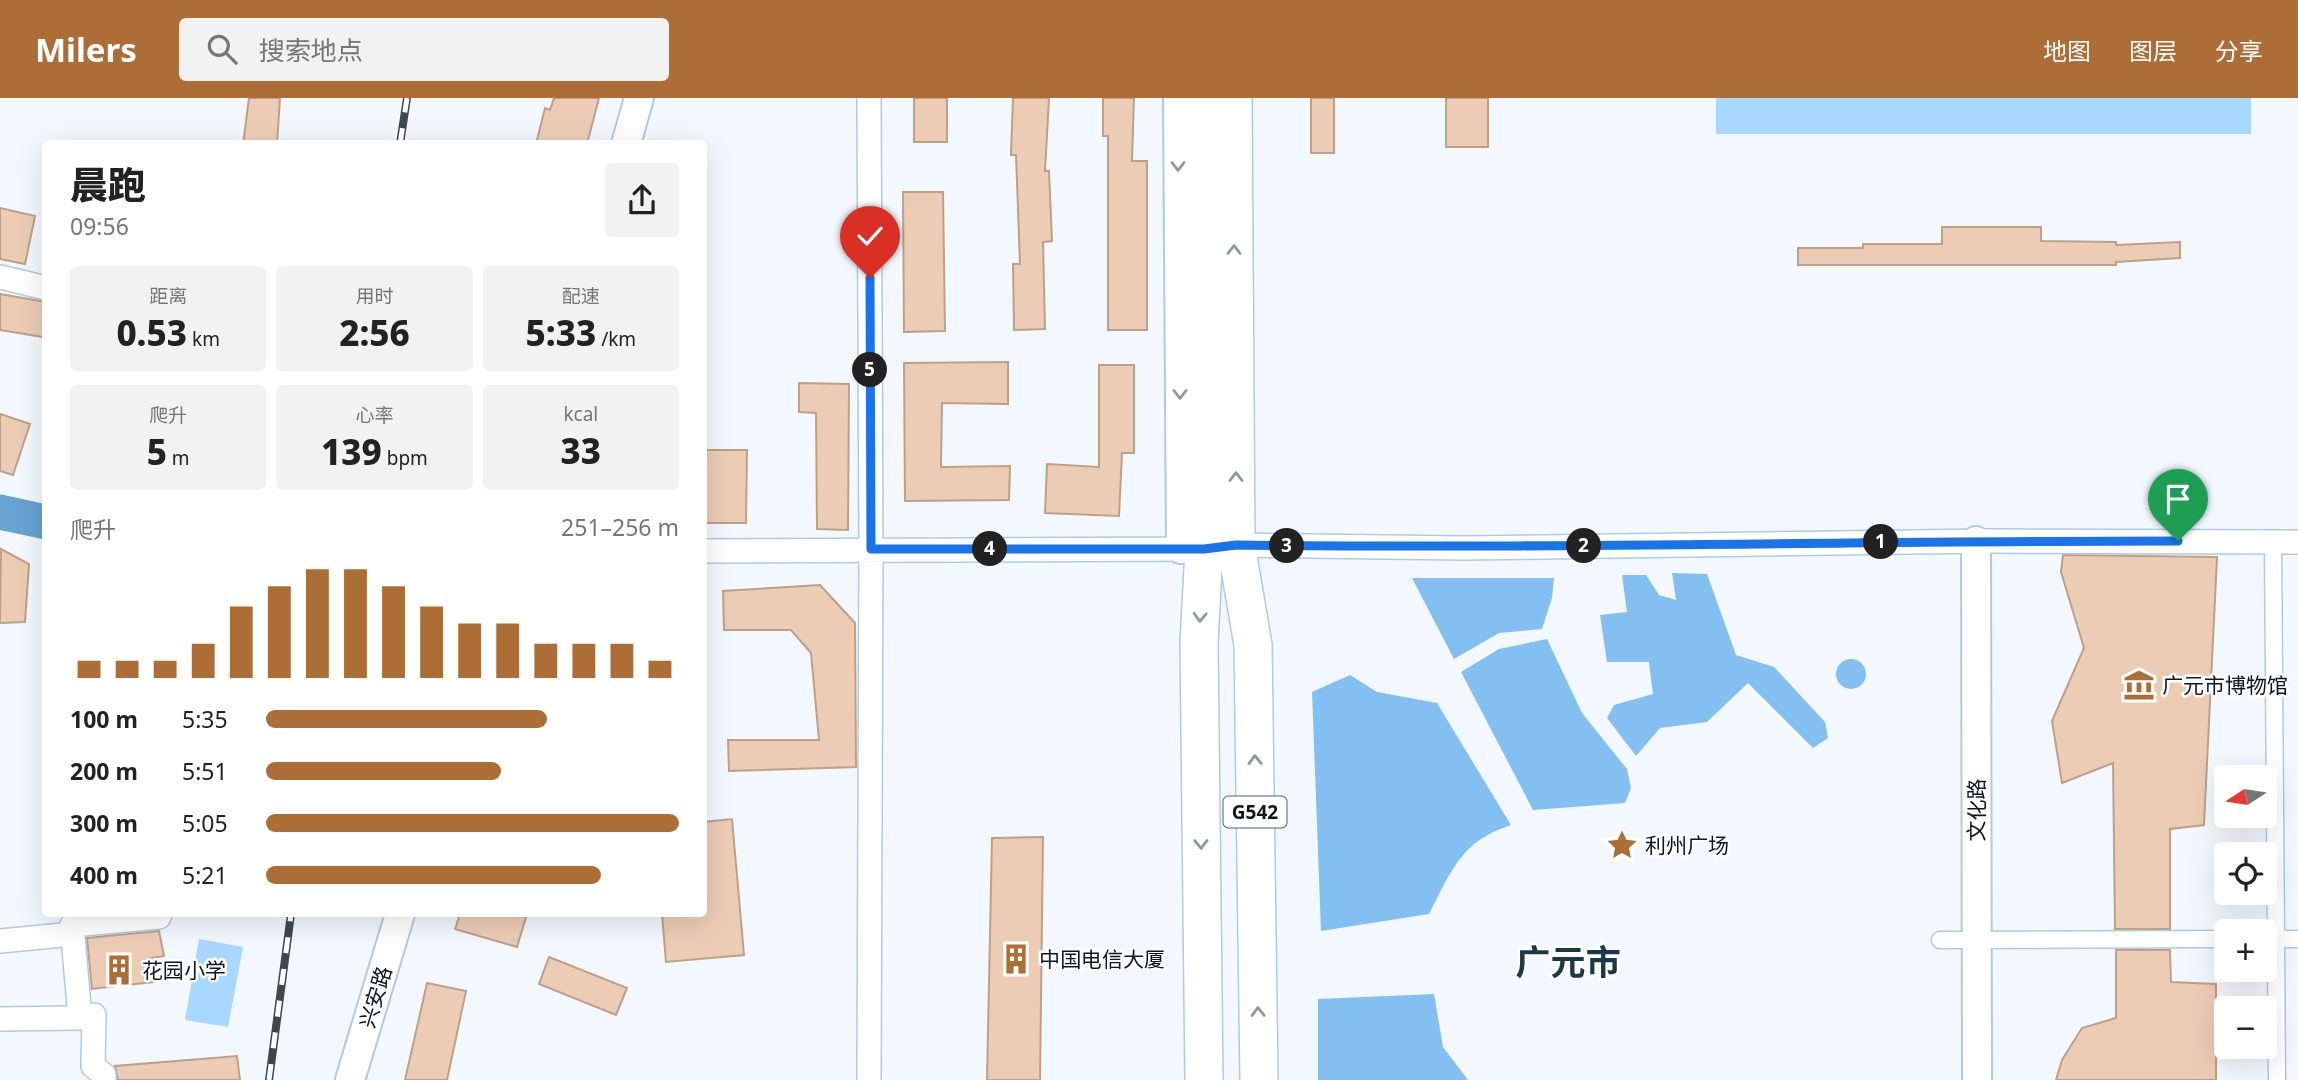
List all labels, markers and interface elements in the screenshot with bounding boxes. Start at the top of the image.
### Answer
search box [179,18,669,81]
text: Milers [35,27,137,72]
icon: search [203,30,241,68]
text: 搜索地点 [259,32,363,68]
text: 地图 [2043,34,2091,67]
text: 图层 [2129,34,2177,67]
text: 分享 [2215,34,2263,67]
text: 晨跑 [70,158,146,210]
one-way arrow [1170,161,1186,172]
button: share [605,163,679,237]
pin [840,206,900,278]
text: 09:56 [70,210,129,242]
icon: check [851,217,889,255]
one-way arrow [1226,244,1242,254]
text: 距离 [149,283,187,309]
text: 用时 [355,283,394,309]
text: 配速 [562,283,600,309]
text: 0.53 [116,309,187,356]
text: 2:56 [339,309,410,356]
text: 5:33 [526,309,596,356]
text: km [187,326,220,352]
text: /km [596,326,636,352]
pin: 5 [852,352,888,388]
text: 5 [864,356,875,382]
one-way arrow [1172,389,1188,399]
text: kcal [563,401,598,427]
text: 爬升 [149,402,187,428]
text: 心率 [355,402,394,428]
text: 33 [561,427,601,474]
text: 5 [147,428,167,475]
text: 139 [321,428,382,475]
text: m [167,445,190,471]
text: bpm [382,445,428,471]
pin [2148,469,2208,541]
one-way arrow [1228,471,1243,482]
icon: arrive [2159,480,2197,518]
text: 251–256 m [561,511,679,543]
text: 爬升 [70,513,116,545]
pin: 1 [1864,524,1898,560]
pin: 3 [1270,528,1304,564]
pin: 2 [1566,528,1602,564]
text: 1 [1875,528,1886,554]
pin: 4 [972,532,1007,566]
text: 3 [1281,532,1292,558]
text: 2 [1578,532,1589,558]
text: 4 [984,535,995,561]
one-way arrow [1193,612,1208,623]
museum icon: 广元市博物馆 [2122,668,2156,702]
place label: 广元市博物馆 [2162,671,2288,699]
text: 100 m [70,703,138,735]
text: 5:35 [182,703,228,735]
one-way arrow [1247,754,1262,765]
text: 200 m [70,755,138,787]
text: 5:51 [182,755,228,787]
north arrow [2214,765,2277,828]
map controls [2214,765,2277,1059]
street label: 文化路 [1962,779,1990,842]
road number: G542 [1224,796,1286,828]
text: 300 m [70,807,138,839]
text: 5:05 [182,807,228,839]
place icon: 利州广场 [1605,828,1639,862]
place label: 利州广场 [1645,831,1729,859]
one-way arrow [1193,840,1209,850]
button: locate [2214,842,2277,905]
text: 400 m [70,859,138,891]
text: 5:21 [182,859,228,891]
button: + [2214,919,2277,982]
district label: 广元市 [1515,938,1621,985]
building icon: 中国电信大厦 [999,942,1033,976]
place label: 中国电信大厦 [1039,945,1165,973]
building icon: 花园小学 [102,953,136,987]
place label: 花园小学 [142,956,226,984]
street label: 兴安路 [352,963,398,1031]
button: − [2214,996,2277,1059]
one-way arrow [1251,1006,1266,1017]

